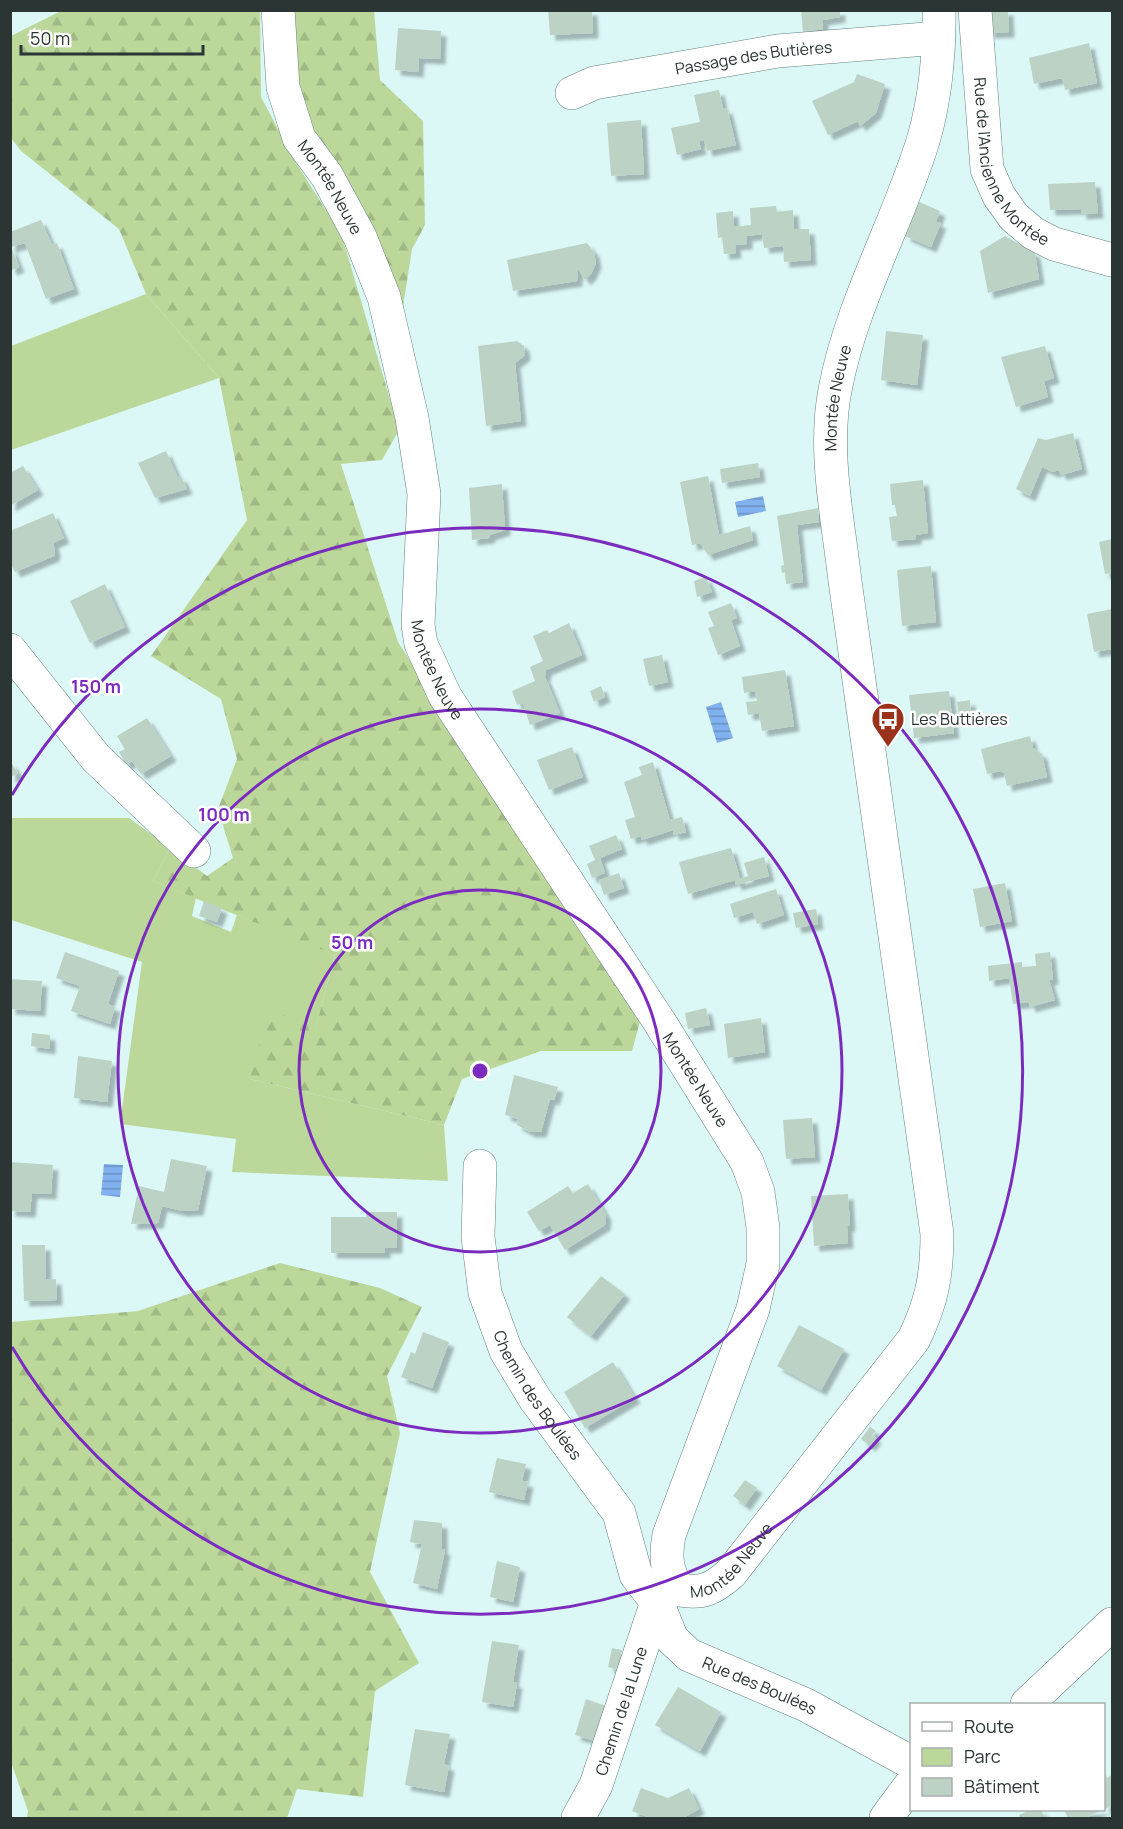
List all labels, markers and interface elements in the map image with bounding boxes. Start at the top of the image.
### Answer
scale bar [21,18,202,56]
text: 50 m [30,26,70,50]
street label: Passage des Butières [673,36,833,80]
street label: Rue de l'Ancienne Montée [969,76,1053,251]
street label: Montée Neuve [293,135,368,238]
street label: Montée Neuve [819,342,857,451]
street label: Montée Neuve [406,618,469,724]
text: 150 m [71,674,121,698]
bus stop icon: Les Buttières [870,701,906,748]
place label: Les Buttières [911,708,1008,730]
text: 100 m [198,802,250,826]
text: 50 m [331,930,373,954]
street label: Montée Neuve [658,1028,734,1131]
centre of rings [470,1061,490,1081]
street label: Chemin des Boulées [488,1327,587,1464]
street label: Montée Neuve [689,1518,777,1603]
street label: Chemin de la Lune [590,1644,652,1778]
street label: Rue des Boulées [699,1651,821,1720]
legend [910,1703,1105,1811]
text: Route [964,1714,1014,1738]
text: Parc [964,1744,1001,1768]
text: Bâtiment [964,1774,1040,1798]

